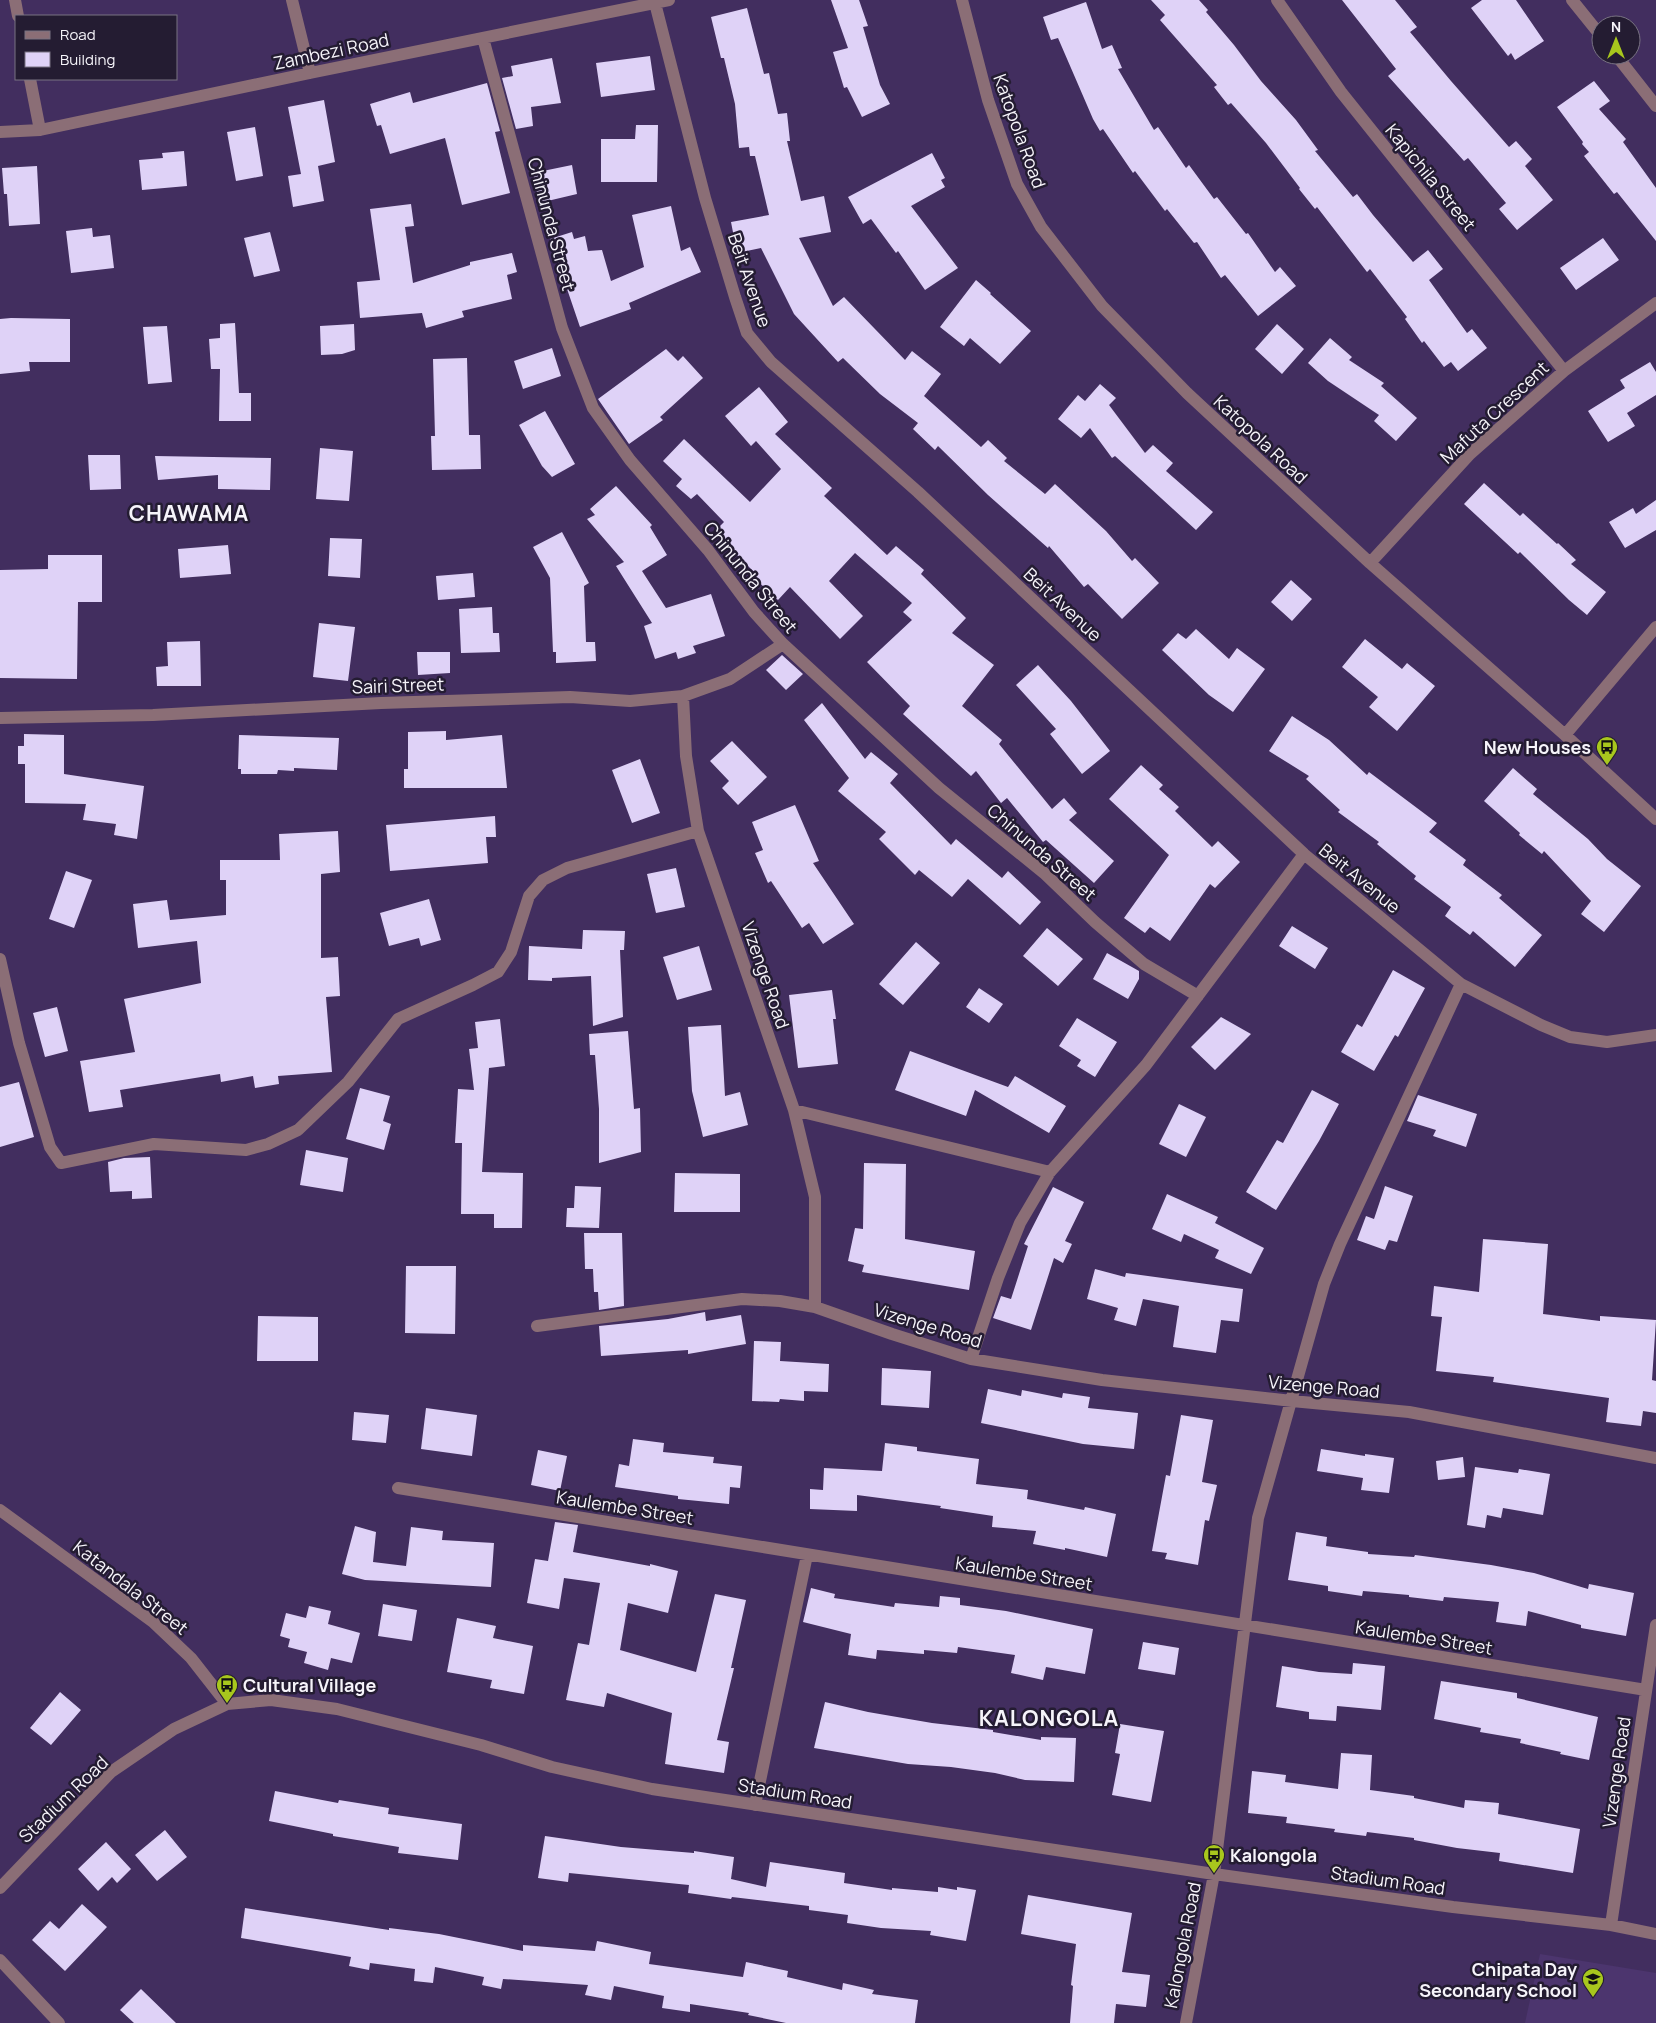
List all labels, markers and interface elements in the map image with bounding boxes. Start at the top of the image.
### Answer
legend [15,15,178,80]
north arrow [1591,15,1641,65]
text: N [1611,17,1621,36]
text: Road [60,24,96,45]
street label: Zambezi Road [271,27,391,75]
text: Building [60,49,115,70]
street label: Katopola Road [988,71,1052,191]
street label: Kapichila Street [1380,119,1482,235]
street label: Chinunda Street [523,155,581,293]
street label: Beit Avenue [723,230,777,330]
street label: Mafuta Crescent [1435,355,1553,469]
street label: Katopola Road [1209,389,1313,489]
district label: CHAWAMA [129,498,249,528]
street label: Chinunda Street [699,516,803,638]
street label: Beit Avenue [1019,562,1107,646]
street label: Sairi Street [351,671,445,699]
place label: New Houses [1484,735,1591,759]
bus stop icon: New Houses [1595,735,1619,766]
street label: Chinunda Street [982,798,1102,906]
street label: Beit Avenue [1314,838,1406,918]
street label: Vizenge Road [736,918,796,1032]
street label: Vizenge Road [871,1297,985,1353]
street label: Vizenge Road [1267,1369,1381,1403]
street label: Kaulembe Street [555,1484,695,1530]
street label: Katandala Street [69,1534,193,1640]
street label: Kaulembe Street [954,1550,1094,1596]
street label: Kaulembe Street [1354,1614,1494,1660]
bus stop icon: Cultural Village [215,1673,239,1704]
place label: Cultural Village [243,1673,376,1697]
district label: KALONGOLA [979,1703,1119,1733]
street label: Vizenge Road [1596,1715,1636,1829]
street label: Stadium Road [13,1750,113,1848]
street label: Stadium Road [736,1772,854,1814]
bus stop icon: Kalongola [1202,1843,1226,1874]
place label: Kalongola [1230,1843,1317,1867]
street label: Stadium Road [1329,1860,1447,1900]
street label: Kalongola Road [1158,1880,1206,2010]
place label: Chipata Day Secondary School [1419,1957,1577,2002]
school or university icon: Chipata Day Secondary School [1581,1967,1605,1998]

